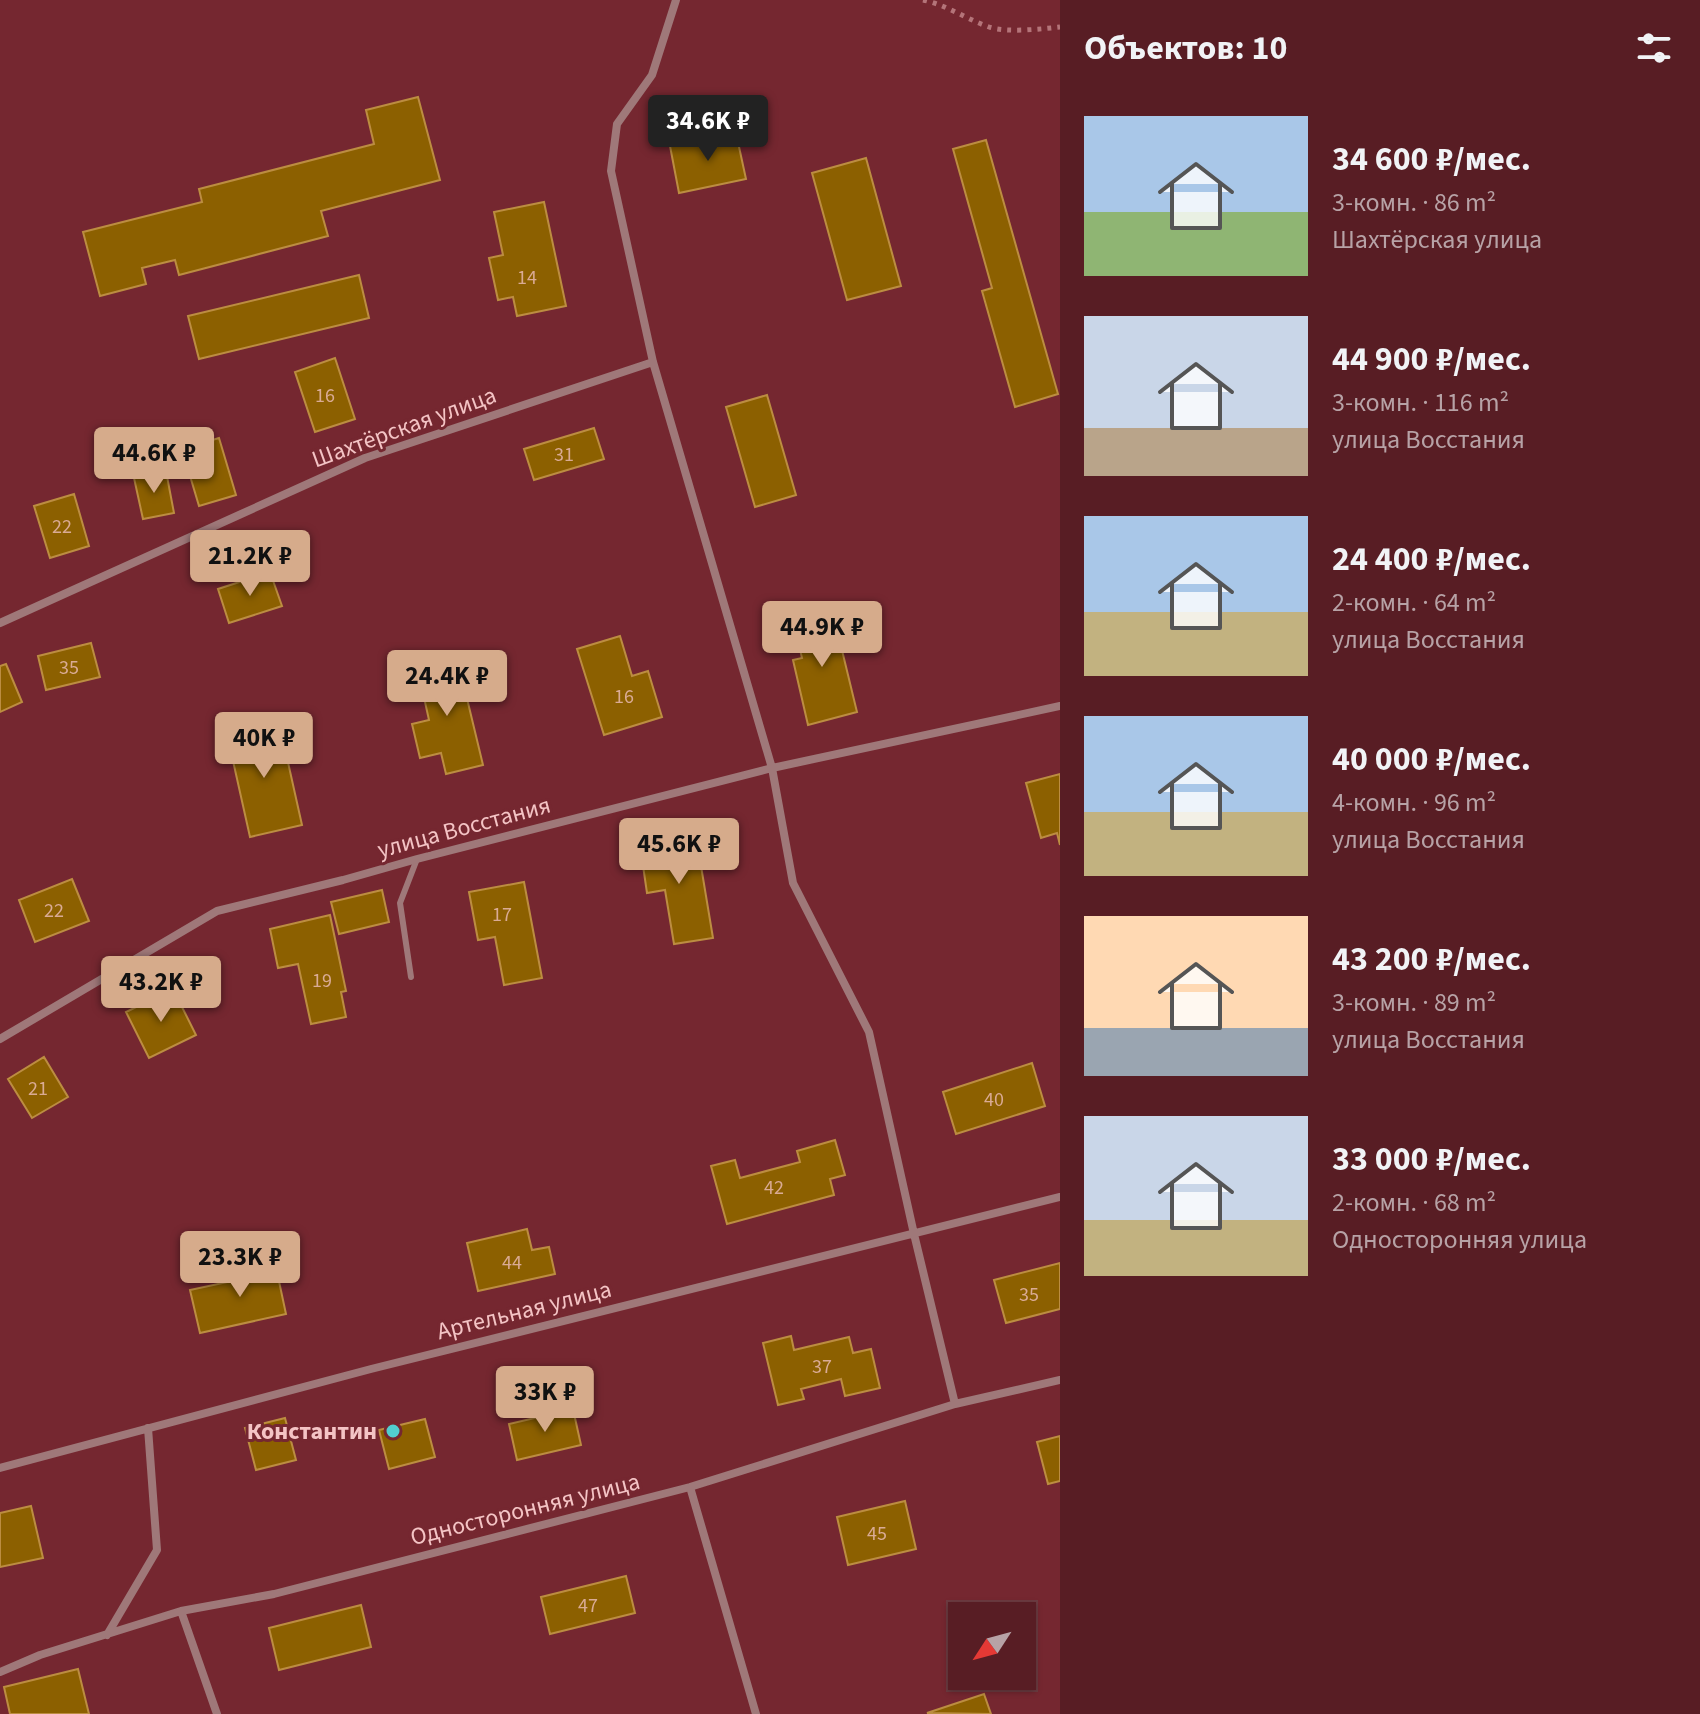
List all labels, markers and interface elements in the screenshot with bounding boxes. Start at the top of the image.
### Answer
text: Объектов: 10 [1084,24,1287,73]
icon: filters [1632,26,1676,70]
pin: 34.6K ₽ [634,95,782,163]
text: 34.6K ₽ [666,102,750,139]
text: 34 600 ₽/мес. [1332,135,1531,184]
icon: home [1148,148,1244,244]
text: 3-комн. · 86 m² [1332,184,1496,221]
text: Шахтёрская улица [1332,221,1542,258]
house number: 14 [517,264,537,292]
text: 44 900 ₽/мес. [1332,335,1531,384]
icon: home [1148,348,1244,444]
street label: Шахтёрская улица [307,378,501,477]
house number: 16 [315,382,335,410]
text: 3-комн. · 116 m² [1332,384,1509,421]
text: улица Восстания [1332,421,1525,458]
pin: 44.6K ₽ [80,427,228,495]
text: 44.6K ₽ [112,434,196,471]
house number: 31 [554,441,574,469]
house number: 22 [52,513,72,541]
pin: 21.2K ₽ [176,530,324,598]
text: 24 400 ₽/мес. [1332,535,1531,584]
text: 21.2K ₽ [208,537,292,574]
icon: home [1148,548,1244,644]
text: 2-комн. · 64 m² [1332,584,1496,621]
pin: 44.9K ₽ [748,601,896,669]
text: 44.9K ₽ [780,608,864,645]
text: улица Восстания [1332,621,1525,658]
pin: 24.4K ₽ [373,650,521,718]
house number: 35 [59,654,79,682]
text: 24.4K ₽ [405,657,489,694]
house number: 16 [614,683,634,711]
pin: 40K ₽ [208,712,320,780]
text: 40K ₽ [233,719,295,756]
text: 40 000 ₽/мес. [1332,735,1531,784]
icon: home [1148,748,1244,844]
text: 4-комн. · 96 m² [1332,784,1496,821]
street label: улица Восстания [374,788,555,867]
pin: 45.6K ₽ [605,818,753,886]
text: улица Восстания [1332,821,1525,858]
text: 45.6K ₽ [637,825,721,862]
house number: 22 [44,897,64,925]
house number: 17 [492,901,512,929]
text: 43 200 ₽/мес. [1332,935,1531,984]
icon: home [1148,948,1244,1044]
pin: 43.2K ₽ [87,956,235,1024]
text: 43.2K ₽ [119,963,203,1000]
house number: 19 [312,967,332,995]
text: 3-комн. · 89 m² [1332,984,1496,1021]
text: улица Восстания [1332,1021,1525,1058]
house number: 21 [28,1075,48,1103]
house number: 40 [984,1086,1004,1114]
text: 33 000 ₽/мес. [1332,1135,1531,1184]
icon: home [1148,1148,1244,1244]
house number: 42 [764,1174,784,1202]
text: 2-комн. · 68 m² [1332,1184,1496,1221]
text: Односторонняя улица [1332,1221,1587,1258]
pin: 23.3K ₽ [166,1231,314,1299]
text: 23.3K ₽ [198,1238,282,1275]
house number: 44 [502,1249,522,1277]
street label: Артельная улица [433,1272,615,1349]
house number: 35 [1019,1281,1039,1309]
house number: 37 [812,1353,832,1381]
pin: 33K ₽ [489,1366,601,1434]
text: 33K ₽ [514,1373,576,1410]
place label: Константин [247,1414,377,1449]
marker: Константин [384,1422,402,1440]
street label: Односторонняя улица [407,1464,644,1555]
house number: 45 [867,1520,887,1548]
house number: 47 [578,1592,598,1620]
north arrow [948,1602,1036,1690]
map controls [948,1602,1036,1690]

